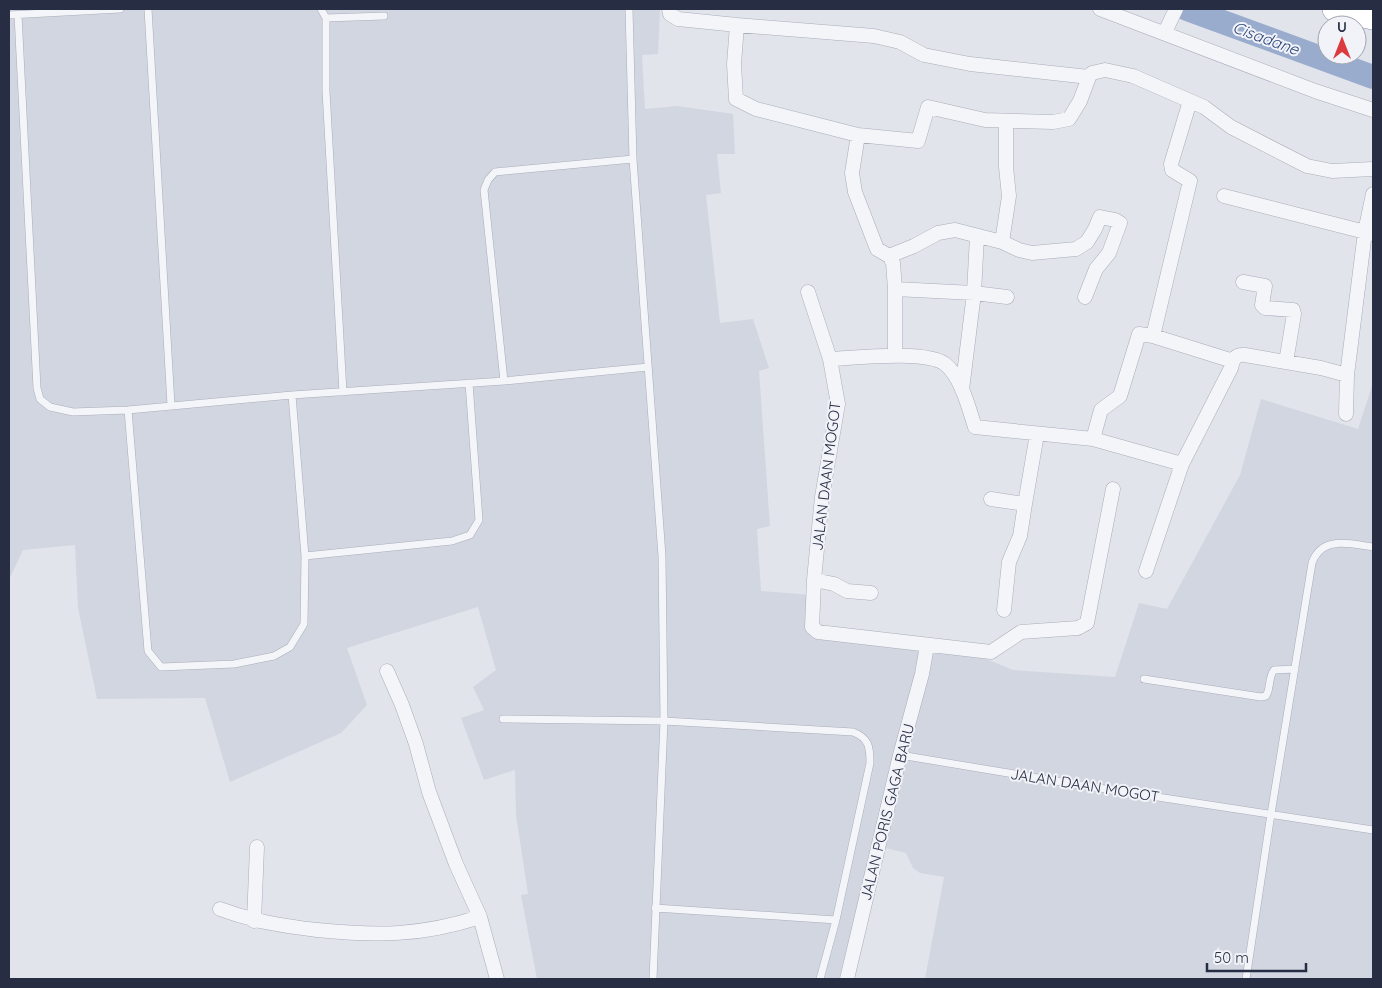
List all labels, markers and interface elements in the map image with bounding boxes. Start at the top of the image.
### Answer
north arrow [1317,15,1367,65]
water label: Cisadane [1230,17,1303,60]
text: U [1337,18,1347,36]
street label: JALAN DAAN MOGOT [807,400,845,552]
street label: JALAN PORIS GAGA BARU [856,721,918,903]
street label: JALAN DAAN MOGOT [1009,764,1161,806]
scale bar [1207,940,1306,972]
text: 50 m [1214,948,1249,967]

